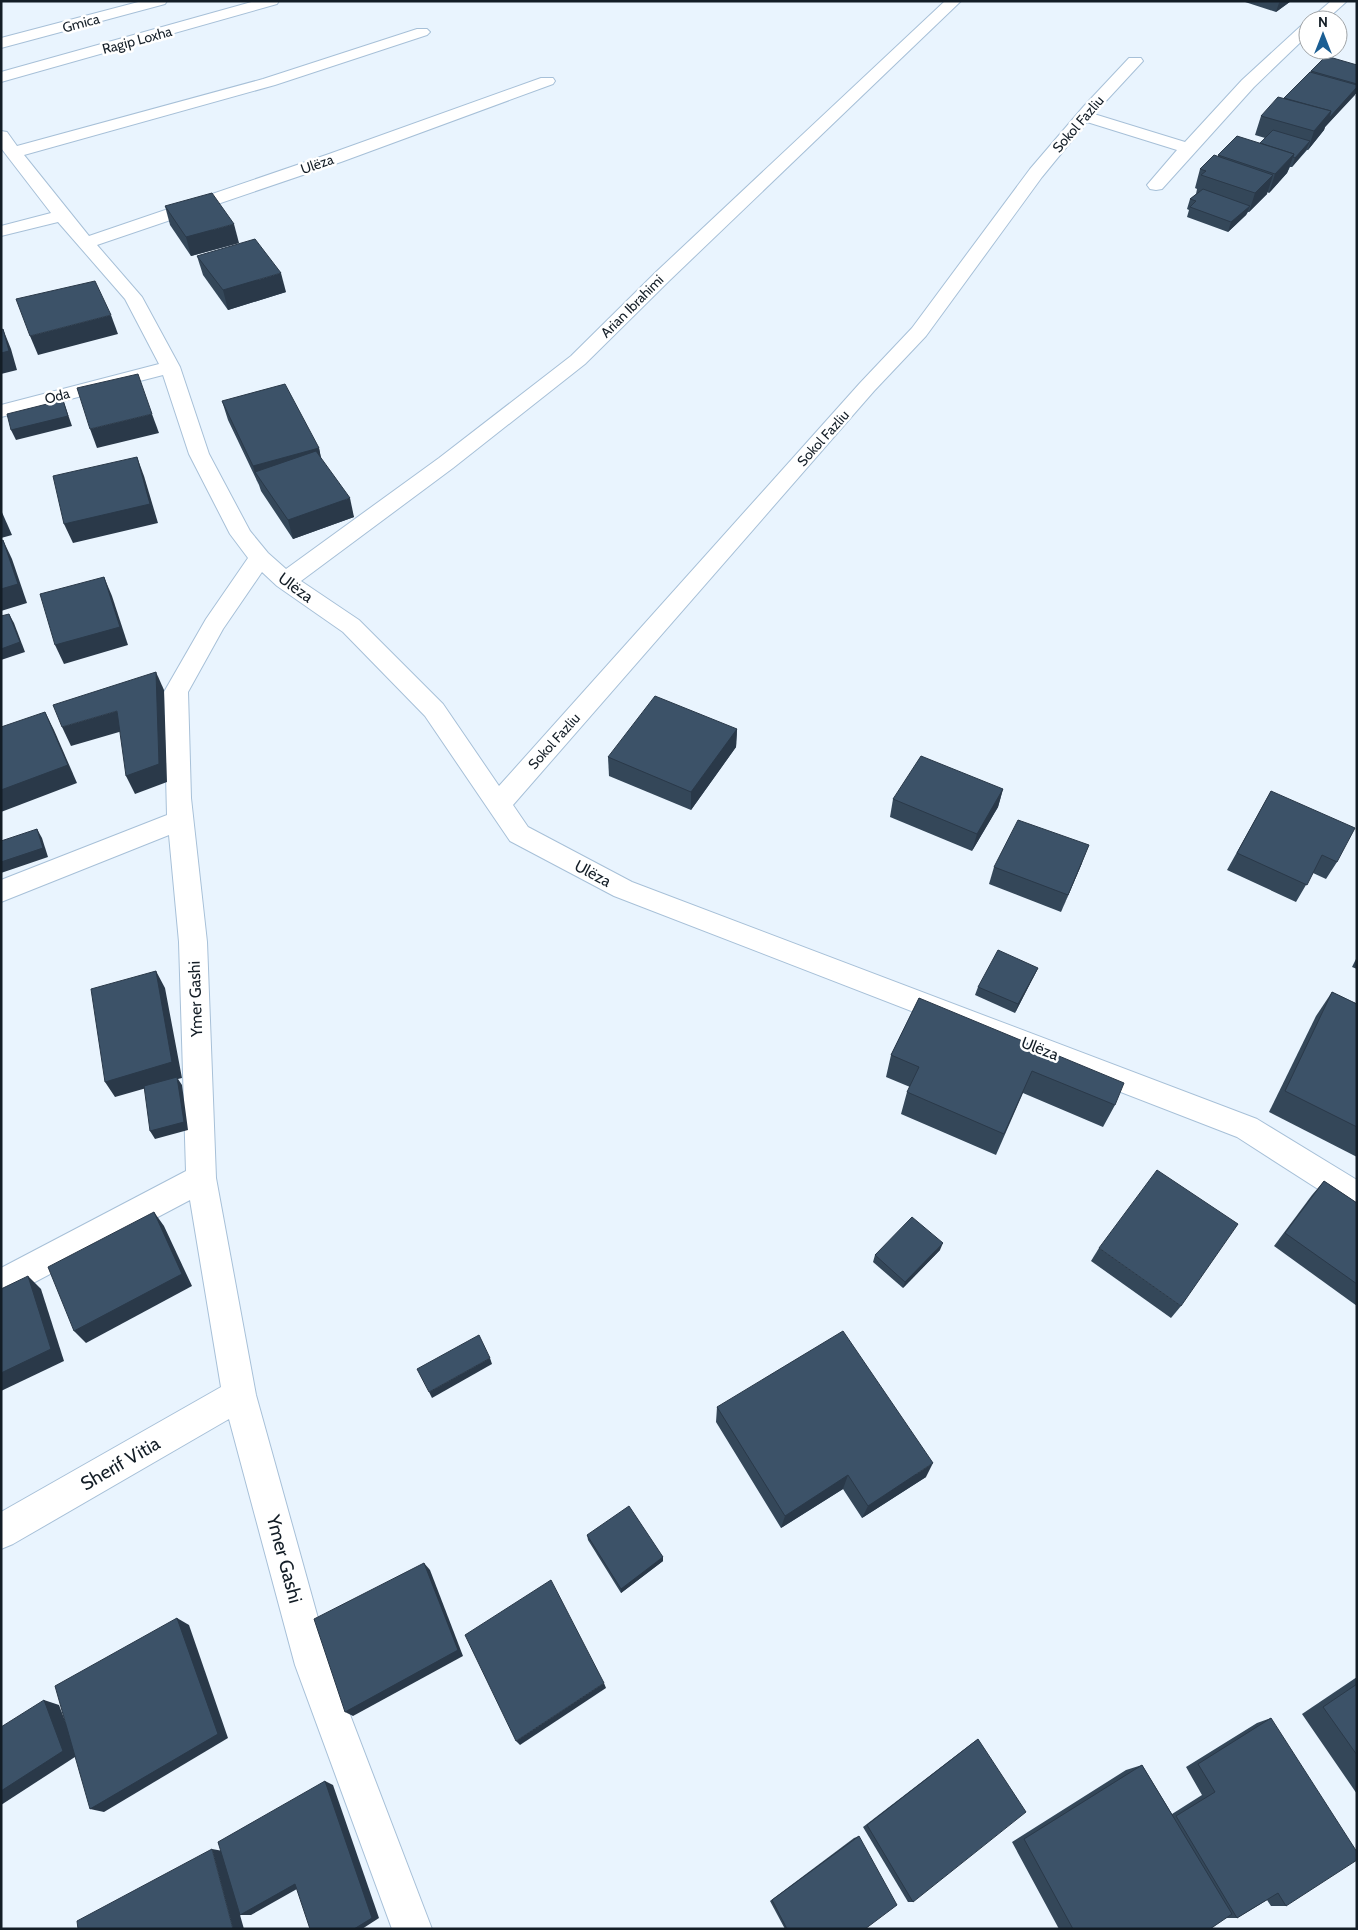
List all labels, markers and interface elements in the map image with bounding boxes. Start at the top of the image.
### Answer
street label: Gmica [60,9,102,37]
north arrow [1298,10,1348,60]
text: N [1318,13,1328,31]
street label: Ragip Loxha [100,22,174,58]
street label: Sokol Fazliu [1048,92,1108,156]
street label: Ulëza [298,150,336,178]
street label: Arian Ibrahimi [597,271,667,341]
street label: Oda [43,384,72,408]
street label: Sokol Fazliu [793,406,853,470]
street label: Ulëza [275,568,317,607]
street label: Sokol Fazliu [524,709,584,773]
street label: Ulëza [571,856,615,891]
street label: Ymer Gashi [185,961,206,1038]
street label: Ulëza [1018,1033,1061,1064]
street label: Sherif Vitia [77,1432,164,1495]
street label: Ymer Gashi [261,1512,307,1606]

